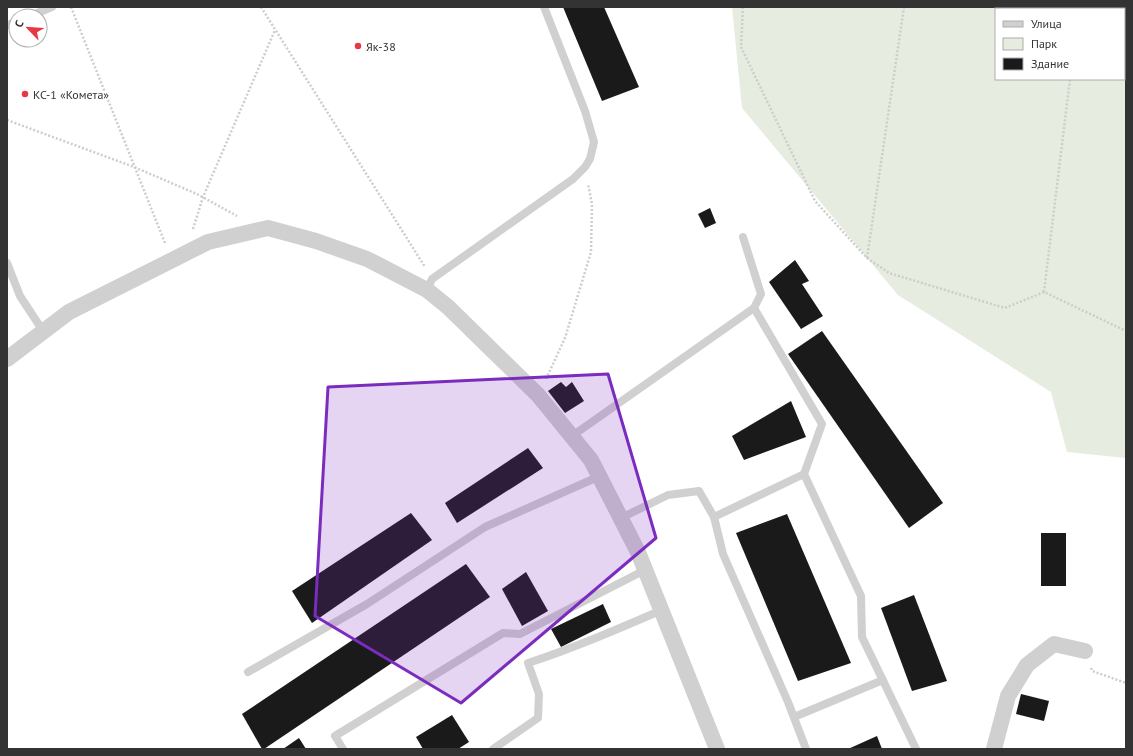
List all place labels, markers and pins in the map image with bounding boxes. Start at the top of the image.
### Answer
place label: Як-38 [366,39,396,54]
marker: Як-38 [353,41,363,51]
place label: КС-1 «Комета» [33,87,109,102]
marker: КС-1 «Комета» [20,89,30,99]

